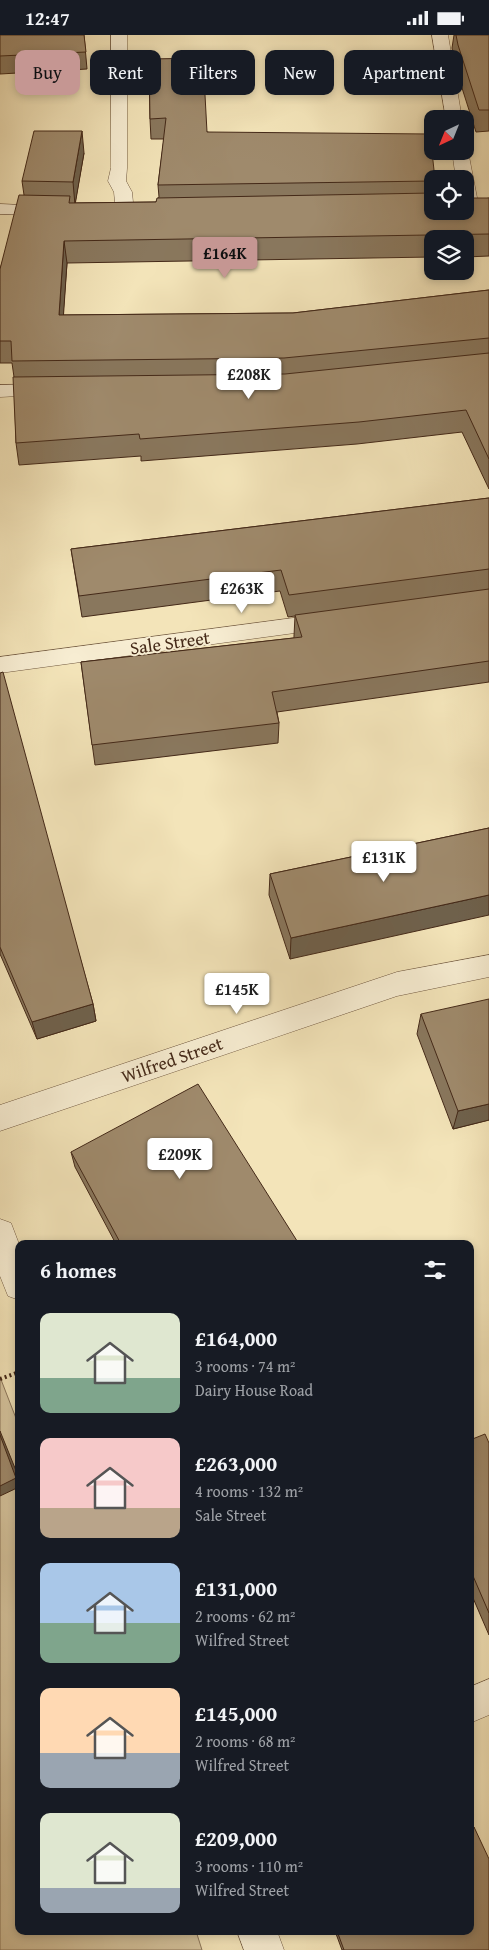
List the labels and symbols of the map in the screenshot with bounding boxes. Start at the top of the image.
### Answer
north arrow [424,110,474,160]
pin: £164K [190,237,260,279]
pin: £208K [214,357,284,400]
pin: £263K [207,571,277,614]
street label: Sale Street [128,623,212,661]
pin: £131K [349,841,419,883]
pin: £145K [202,973,272,1015]
street label: Wilfred Street [117,1029,227,1090]
pin: £209K [145,1137,215,1180]

